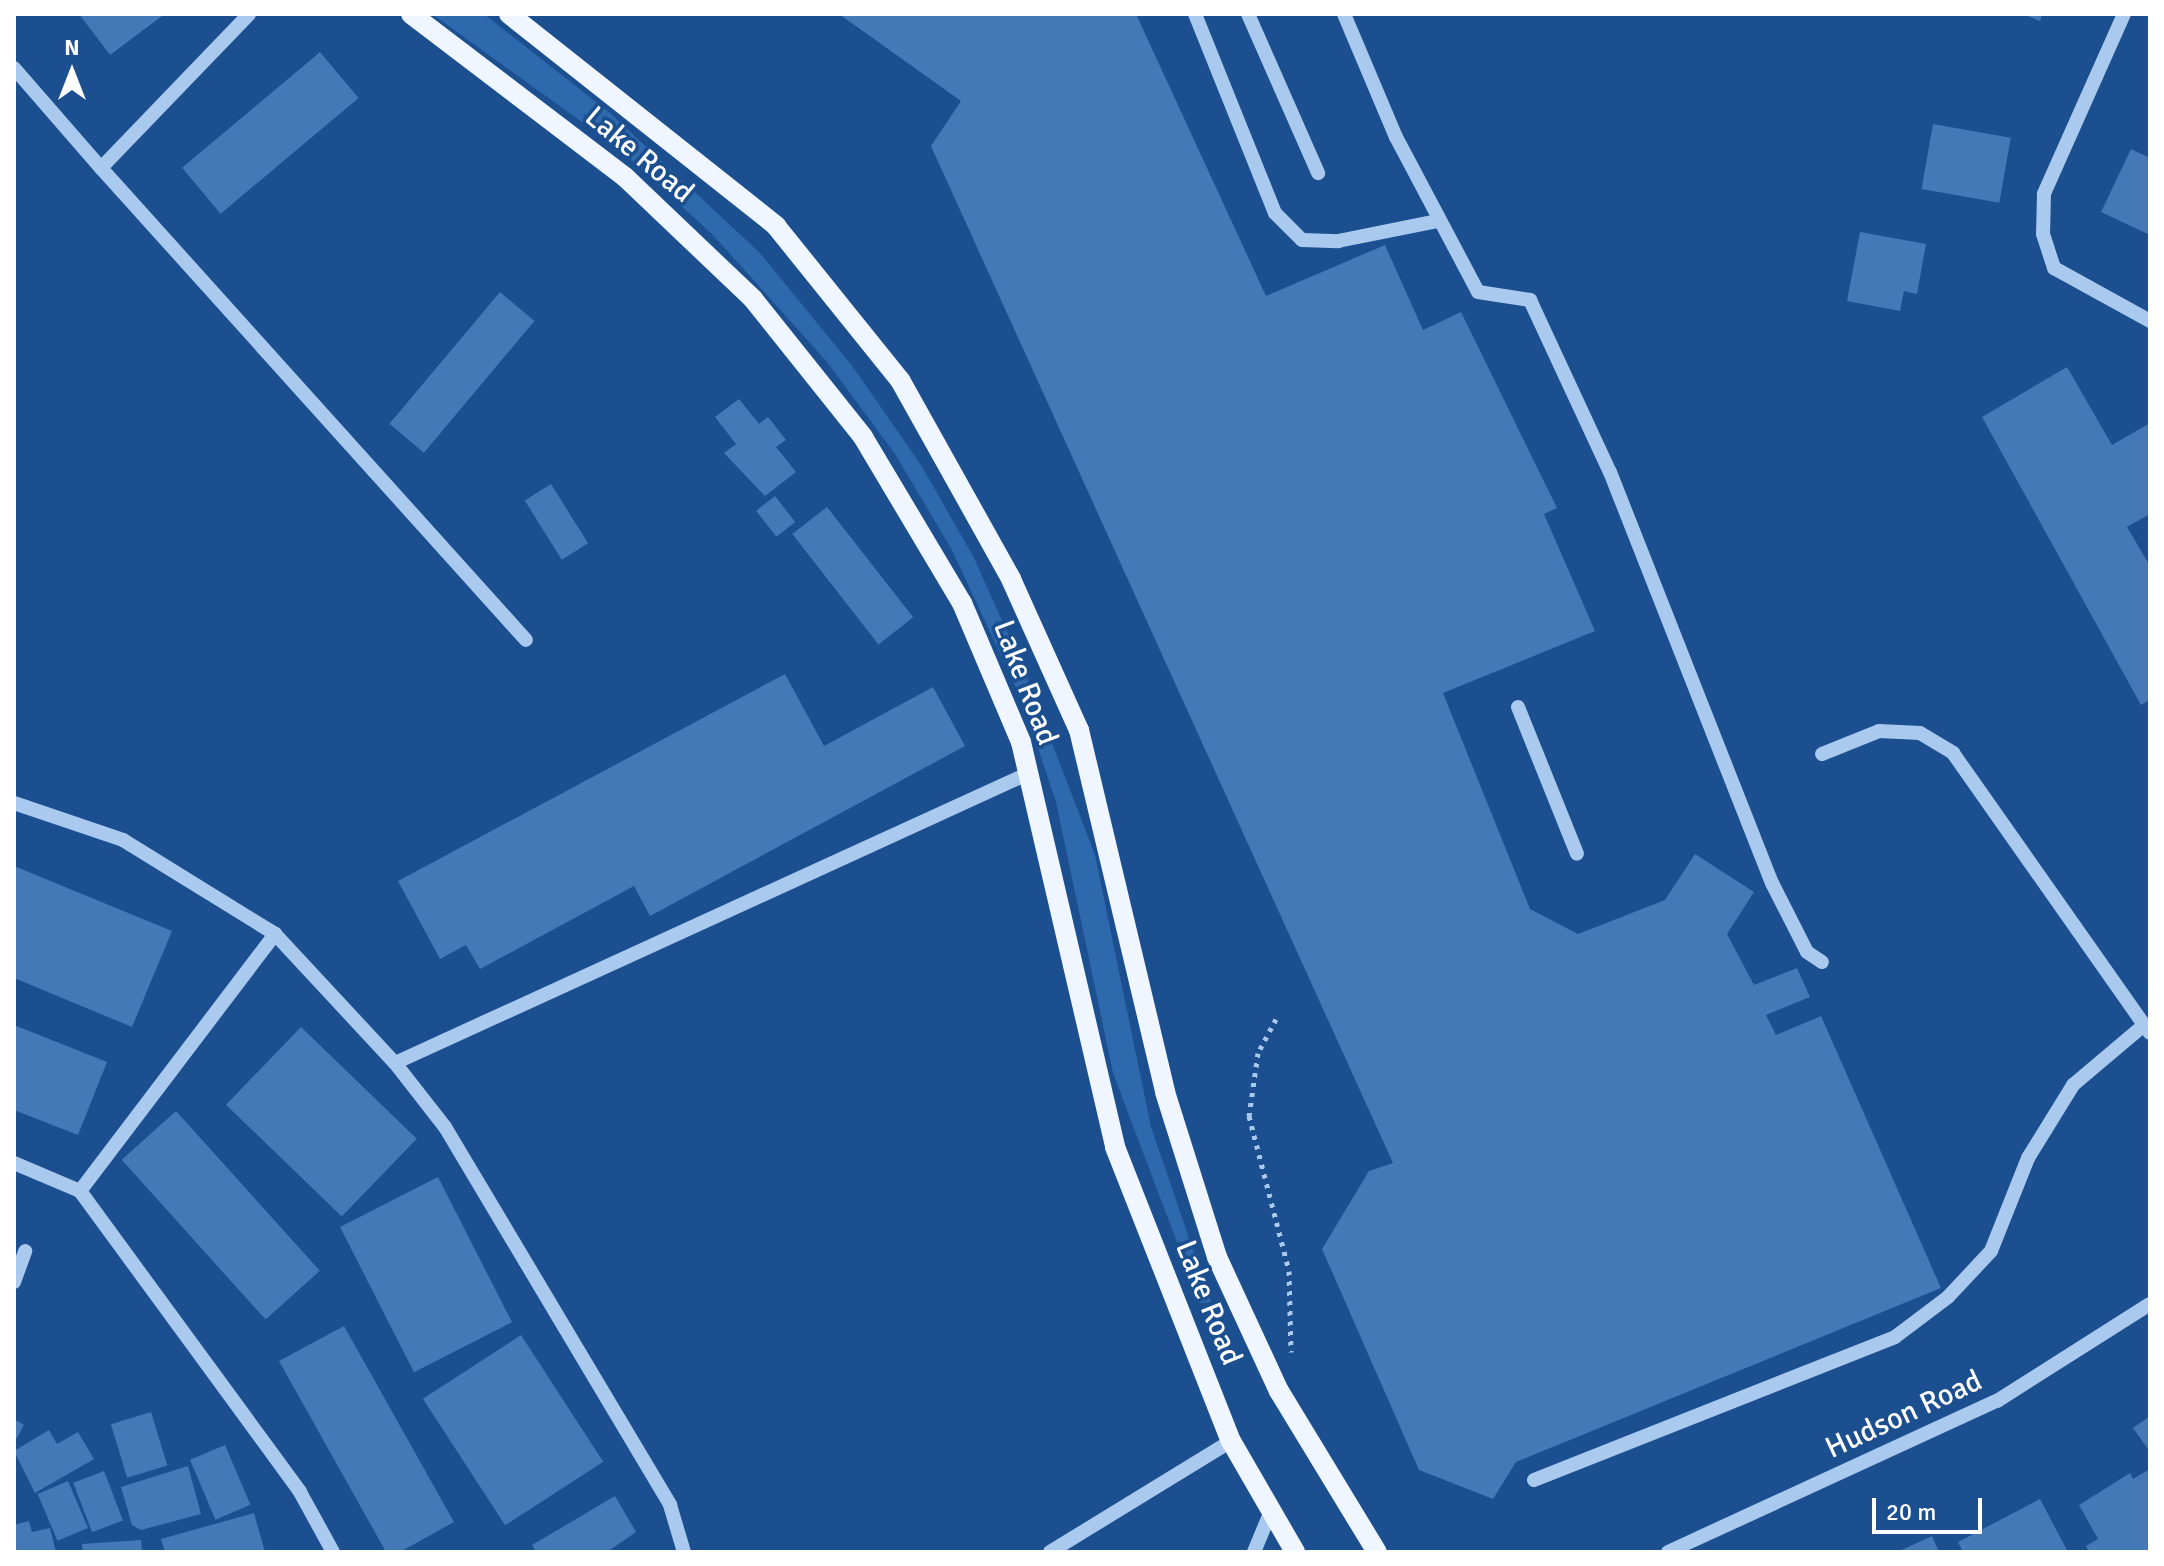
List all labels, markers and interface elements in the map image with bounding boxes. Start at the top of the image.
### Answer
north arrow [32,32,112,112]
text: N [64,34,80,61]
street label: Lake Road [577,99,701,211]
street label: Lake Road [985,615,1065,751]
street label: Lake Road [1167,1236,1249,1370]
street label: Hudson Road [1820,1363,1988,1467]
scale bar [1876,1482,1986,1532]
text: 20 m [1886,1497,1936,1527]

